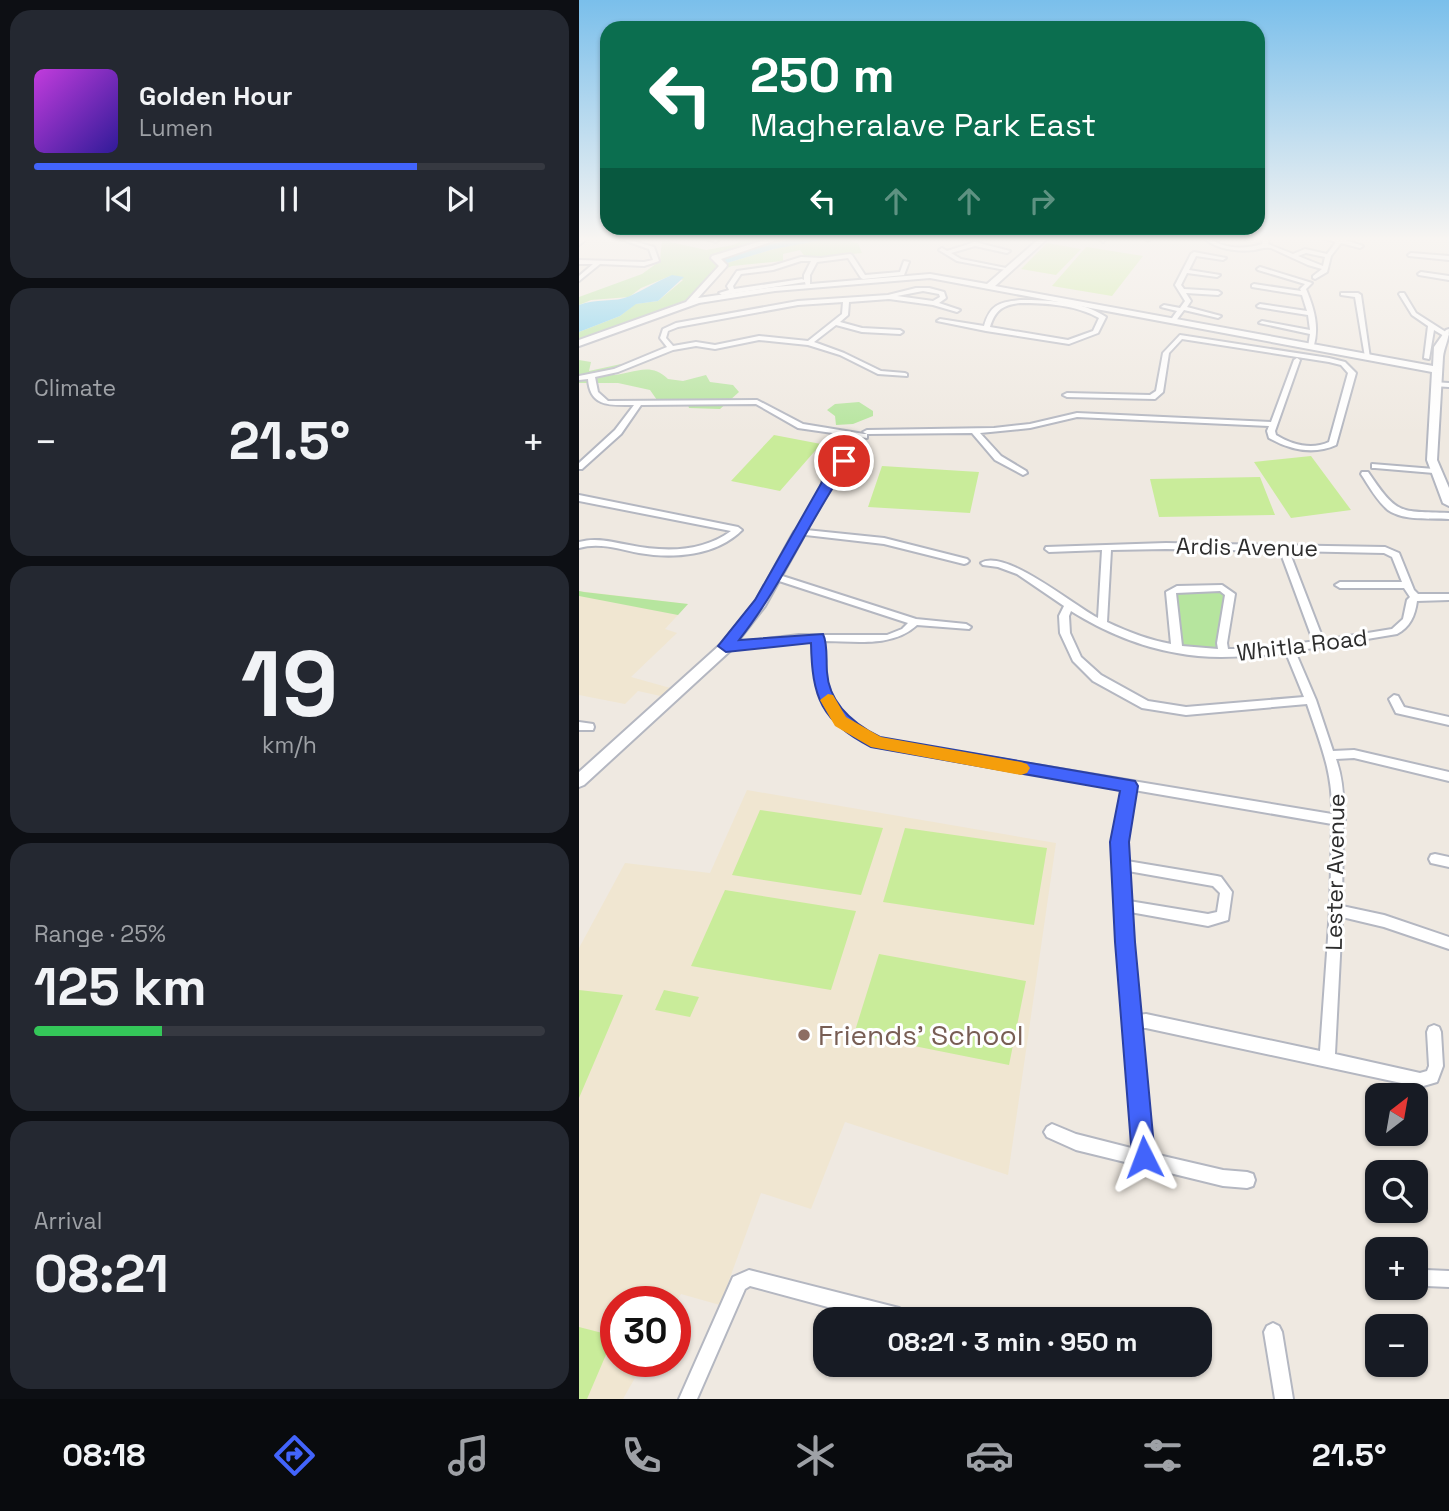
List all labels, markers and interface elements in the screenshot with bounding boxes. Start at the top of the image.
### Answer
text: 250 m [750,44,895,106]
icon: left [635,49,726,140]
text: Golden Hour [139,79,293,113]
text: Magheralave Park East [750,105,1096,145]
text: Lumen [139,113,213,143]
icon: previous [100,180,138,218]
icon: pause [270,180,308,218]
icon: next [441,180,479,218]
icon: left [804,182,842,220]
icon: ahead [877,182,915,220]
icon: ahead [950,182,988,220]
icon: right [1023,182,1061,220]
text: Climate [34,373,116,403]
text: 21.5° [229,408,350,474]
text: − [34,418,58,466]
text: + [521,418,545,466]
pin [814,431,874,491]
icon: arrive [825,442,863,480]
street label: Ardis Avenue [1176,531,1318,563]
street label: Whitla Road [1235,622,1369,668]
text: 19 [241,626,338,743]
text: km/h [262,730,317,760]
street label: Lester Avenue [1319,793,1351,951]
text: Range · 25% [34,919,166,949]
text: 125 km [34,954,207,1020]
place label: Friends' School [818,1017,1024,1053]
marker: Friends' School [796,1027,812,1043]
north arrow [1365,1083,1428,1146]
map controls [1365,1083,1428,1377]
position arrow [1107,1120,1181,1194]
button: search [1365,1160,1428,1223]
text: Arrival [34,1206,102,1236]
button: + [1365,1237,1428,1300]
text: 08:21 [34,1241,169,1307]
speed limit sign: 30 [600,1286,691,1377]
button: − [1365,1314,1428,1377]
text: 08:21 · 3 min · 950 m [887,1325,1138,1359]
icon: directions [270,1431,319,1480]
icon: music [444,1431,493,1480]
icon: phone [617,1431,666,1480]
icon: climate [791,1431,840,1480]
icon: car [965,1431,1014,1480]
icon: filters [1138,1431,1187,1480]
text: 08:18 [62,1435,145,1475]
text: 21.5° [1312,1435,1387,1475]

